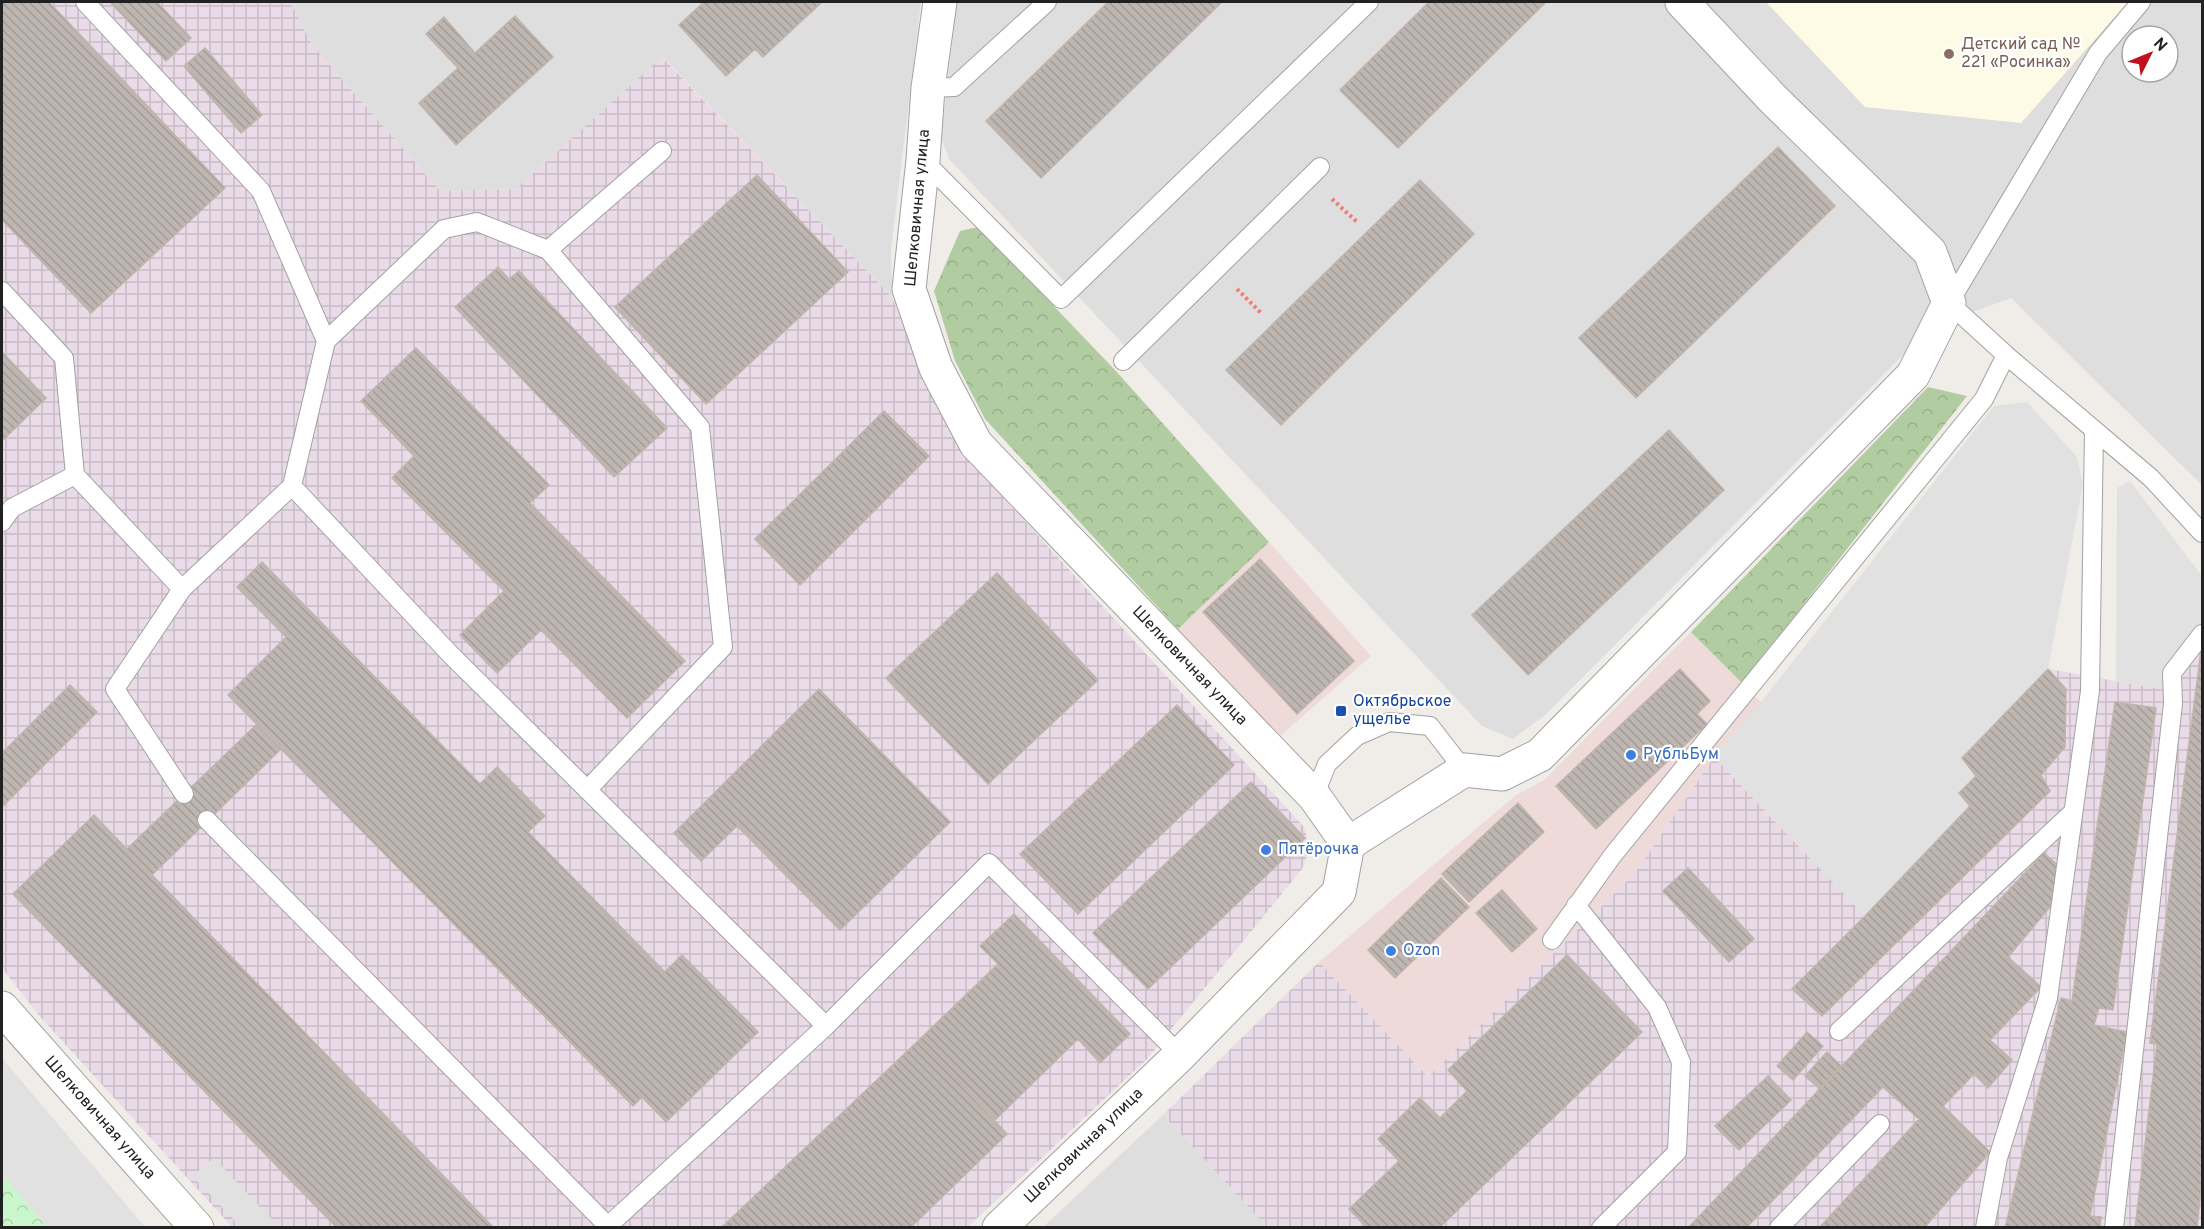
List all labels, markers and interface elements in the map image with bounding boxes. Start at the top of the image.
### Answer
north arrow [2120,24,2180,84]
text: N [2148,34,2171,56]
place label: Детский сад № 221 «Росинка» [1961,35,2080,73]
marker: Детский сад № 221 «Росинка» [1942,47,1956,61]
street label: Шелковичная улица [901,128,935,288]
street label: Шелковичная улица [1127,602,1251,730]
place label: Октябрьское ущелье [1353,692,1451,730]
marker: Октябрьское ущелье [1334,704,1348,718]
place label: РубльБум [1643,745,1719,765]
marker: РубльБум [1624,748,1638,762]
place label: Пятёрочка [1278,840,1359,860]
marker: Пятёрочка [1259,843,1273,857]
place label: Ozon [1403,941,1440,961]
marker: Ozon [1384,944,1398,958]
street label: Шелковичная улица [40,1052,159,1184]
street label: Шелковичная улица [1020,1084,1148,1208]

